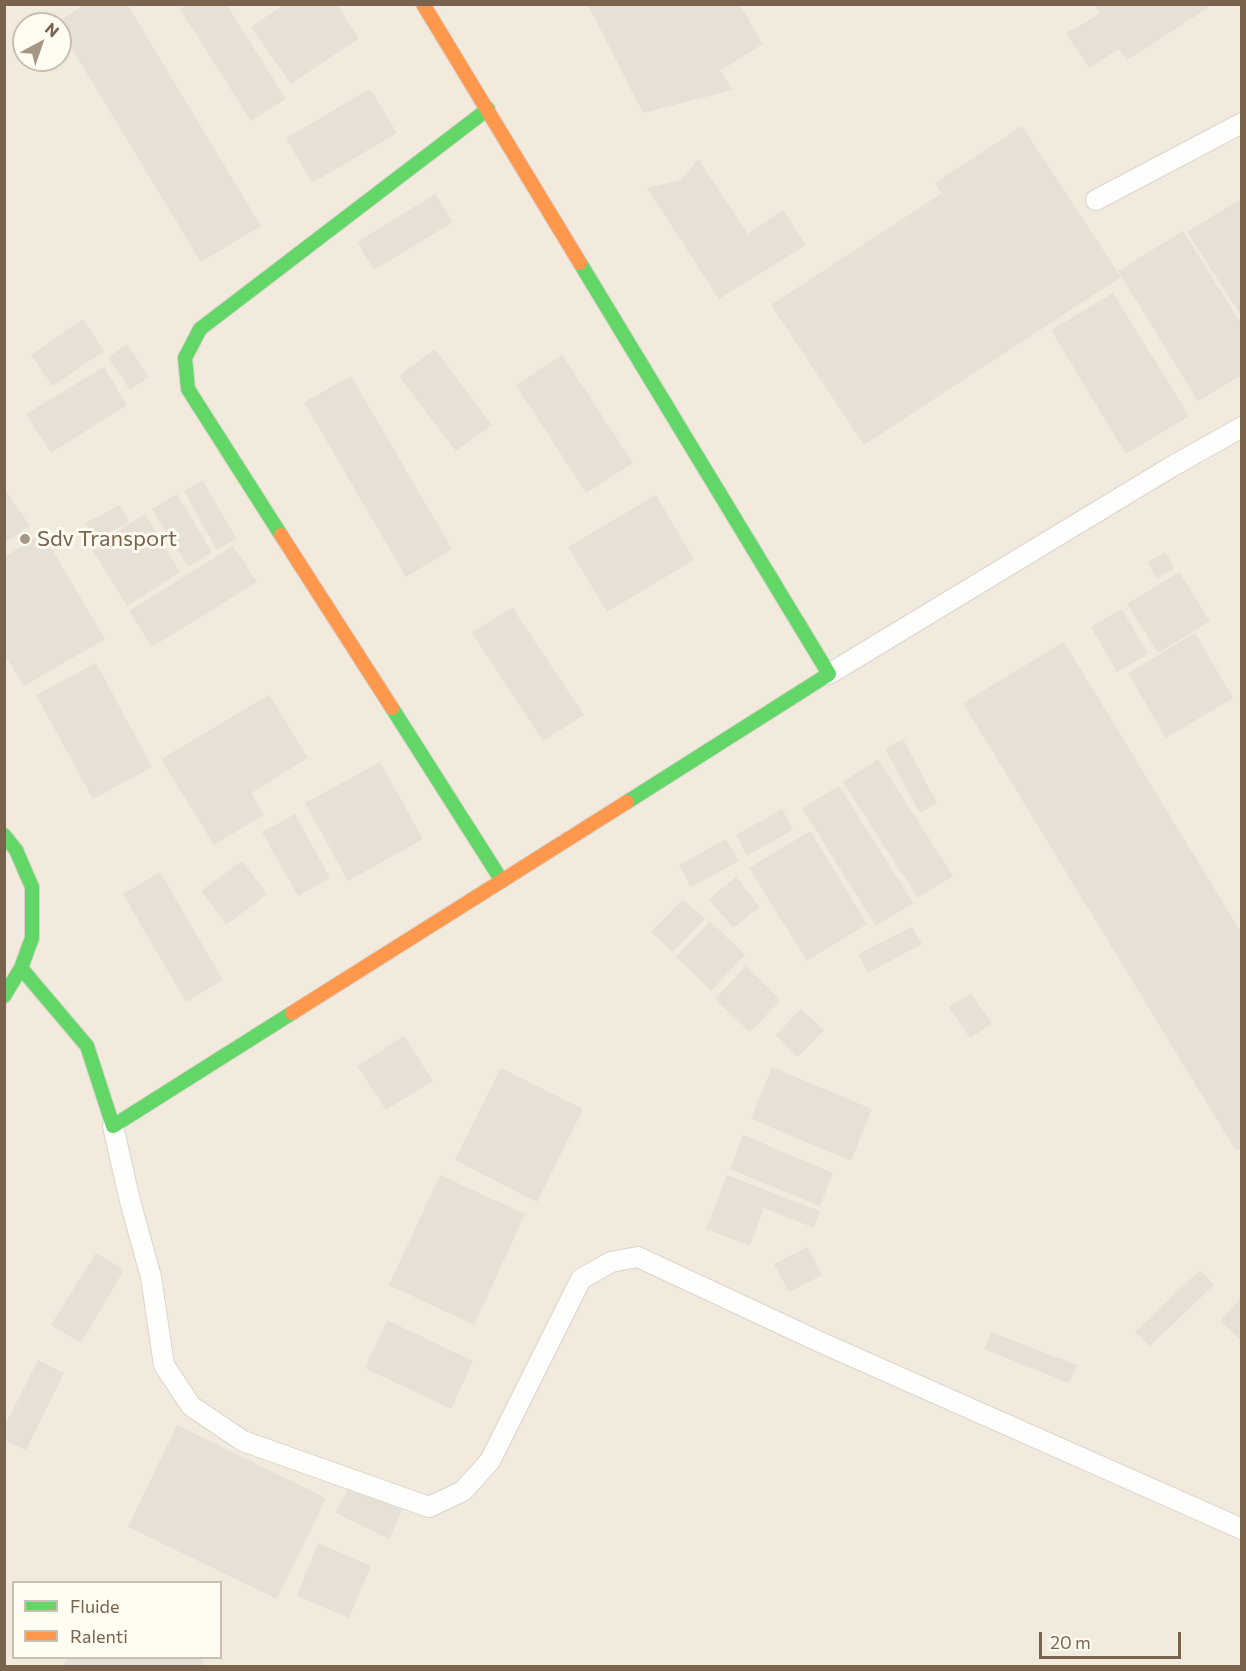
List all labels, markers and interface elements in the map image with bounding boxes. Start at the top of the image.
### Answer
north arrow [12,12,72,72]
text: N [42,18,63,40]
place label: Sdv Transport [37,526,177,552]
marker: Sdv Transport [18,532,32,546]
legend [12,1581,222,1659]
text: Fluide [70,1595,119,1617]
scale bar [1042,1620,1184,1658]
text: Ralenti [70,1625,128,1647]
text: 20 m [1050,1631,1091,1653]

